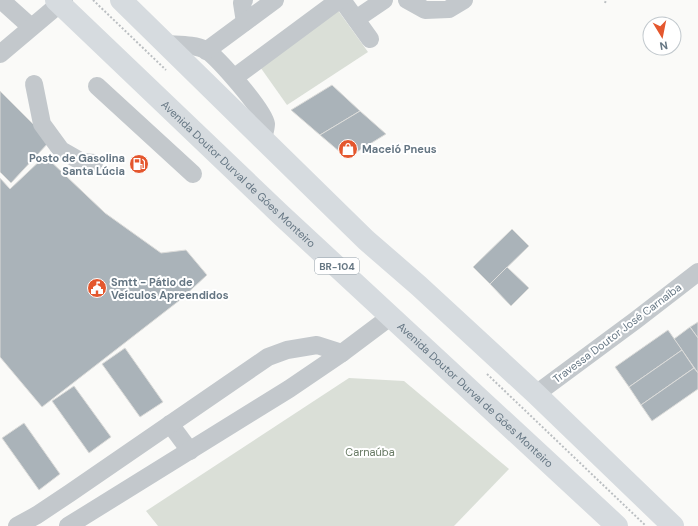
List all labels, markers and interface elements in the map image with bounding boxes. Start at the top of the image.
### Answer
north arrow [642,16,682,56]
text: N [659,38,669,53]
street label: Avenida Doutor Durval de Góes Monteiro [158,97,319,250]
shop icon: Maceió Pneus [337,138,359,160]
place label: Maceió Pneus [362,142,437,156]
place label: Posto de Gasolina Santa Lúcia [29,151,125,178]
fuel station icon: Posto de Gasolina Santa Lúcia [128,153,150,175]
road number: BR-104 [315,258,359,274]
place label: Smtt - Pátio de Veículos Apreendidos [111,275,229,302]
public building icon: Smtt - Pátio de Veículos Apreendidos [86,277,108,299]
street label: Travessa Doutor José Carnaíba [550,280,684,386]
street label: Avenida Doutor Durval de Góes Monteiro [394,319,556,471]
park label: Carnaúba [345,445,395,459]

